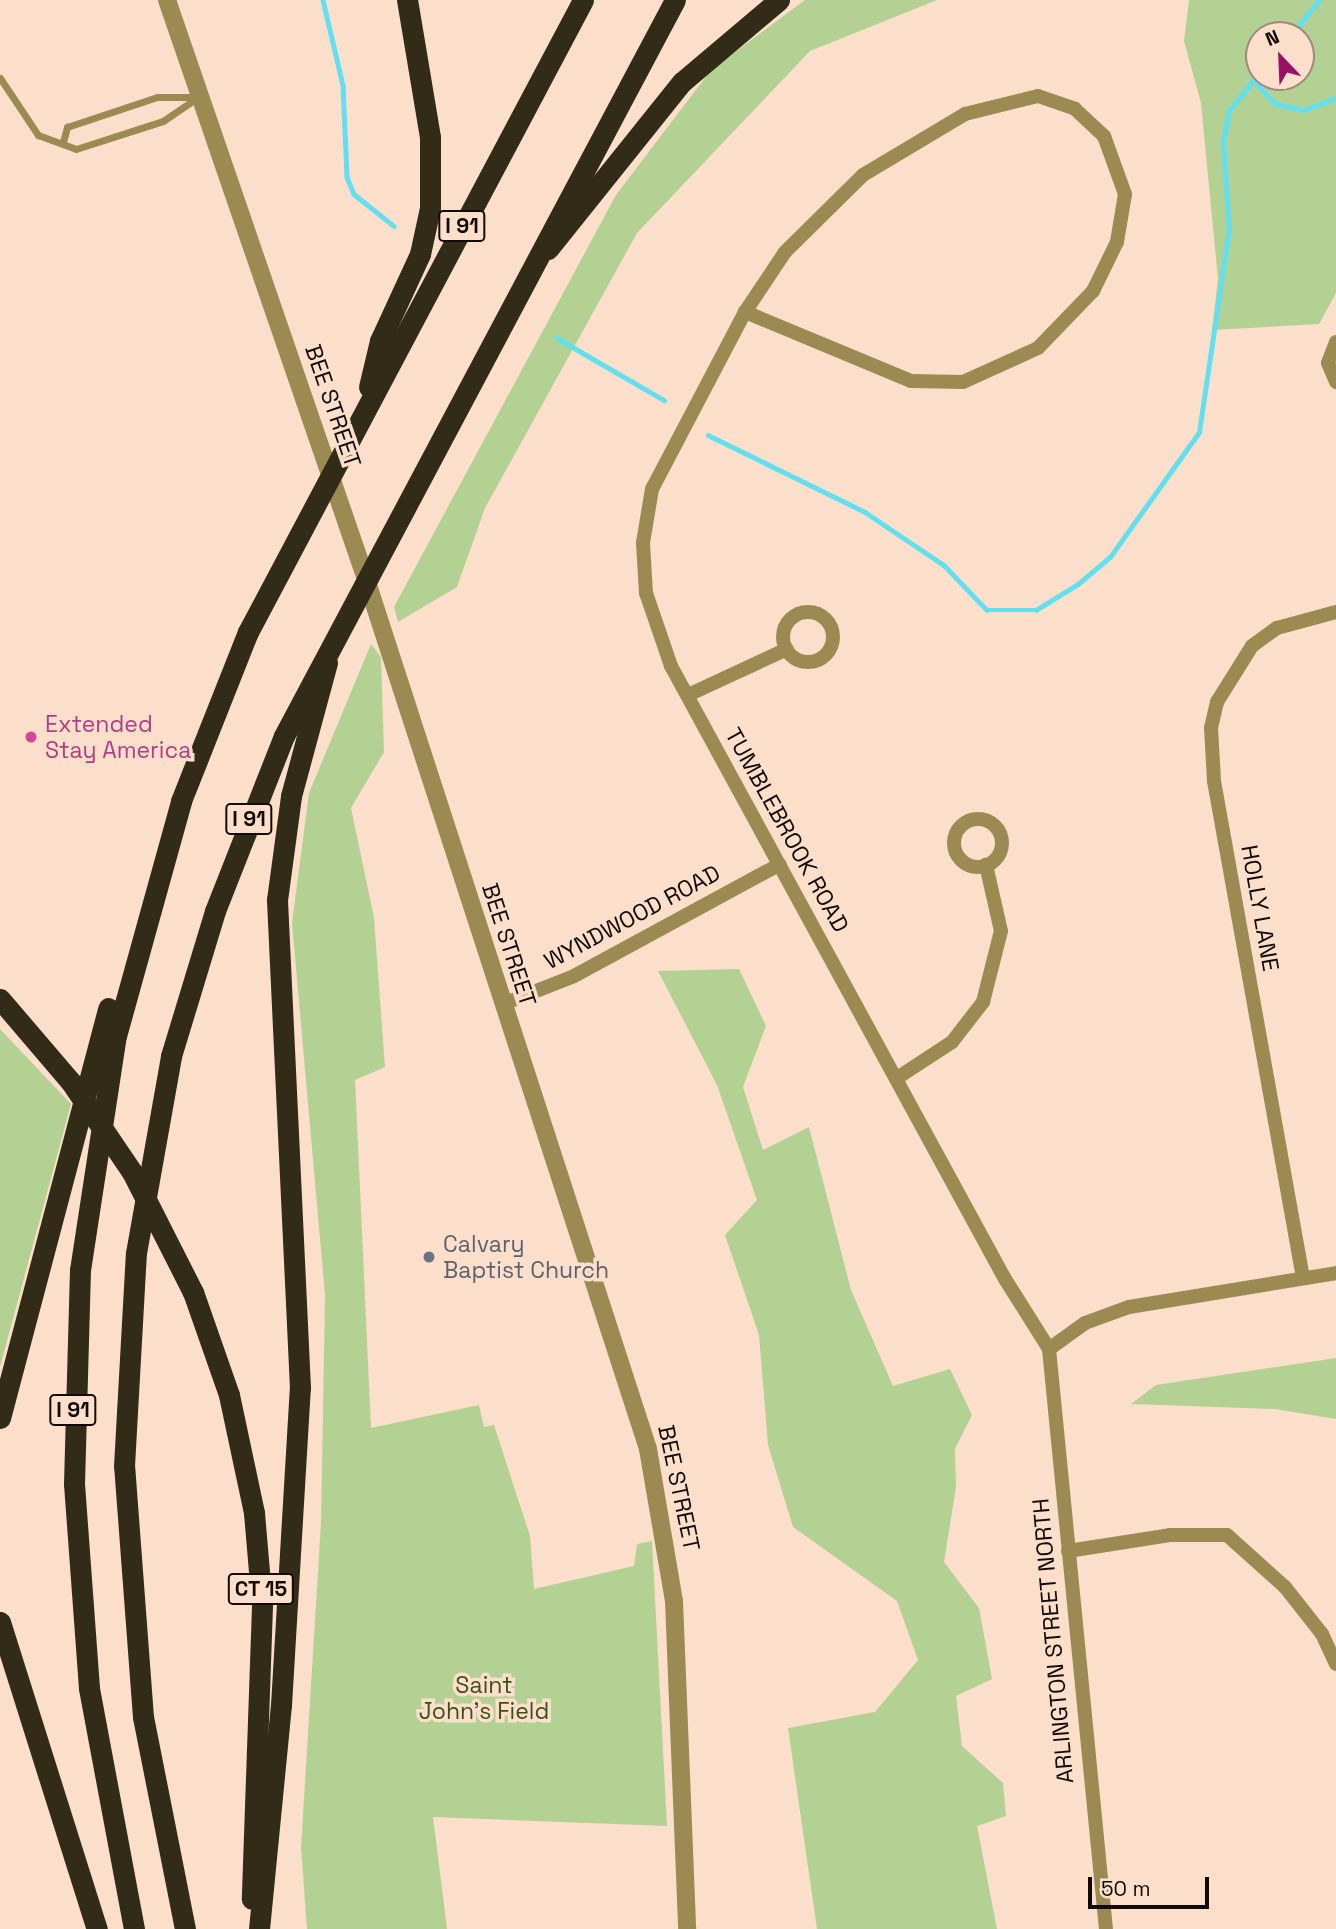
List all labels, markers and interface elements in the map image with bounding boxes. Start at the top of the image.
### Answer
north arrow [1245,21,1315,91]
text: N [1262,24,1283,52]
road number: I 91 [438,208,486,244]
street label: BEE STREET [299,341,367,471]
place label: Extended Stay America [45,710,192,764]
street label: TUMBLEBROOK ROAD [719,723,855,937]
marker: Extended Stay America [23,729,39,745]
road number: I 91 [224,802,274,836]
street label: HOLLY LANE [1235,843,1285,973]
street label: WYNDWOOD ROAD [539,859,725,975]
street label: BEE STREET [476,880,542,1010]
place label: Calvary Baptist Church [443,1230,609,1284]
marker: Calvary Baptist Church [421,1249,437,1265]
road number: I 91 [48,1392,98,1428]
street label: BEE STREET [652,1423,706,1553]
street label: ARLINGTON STREET NORTH [1027,1497,1079,1785]
road number: CT 15 [226,1572,296,1606]
park label: Saint John's Field [419,1671,549,1725]
scale bar [1091,1862,1212,1906]
text: 50 m [1101,1875,1151,1902]

